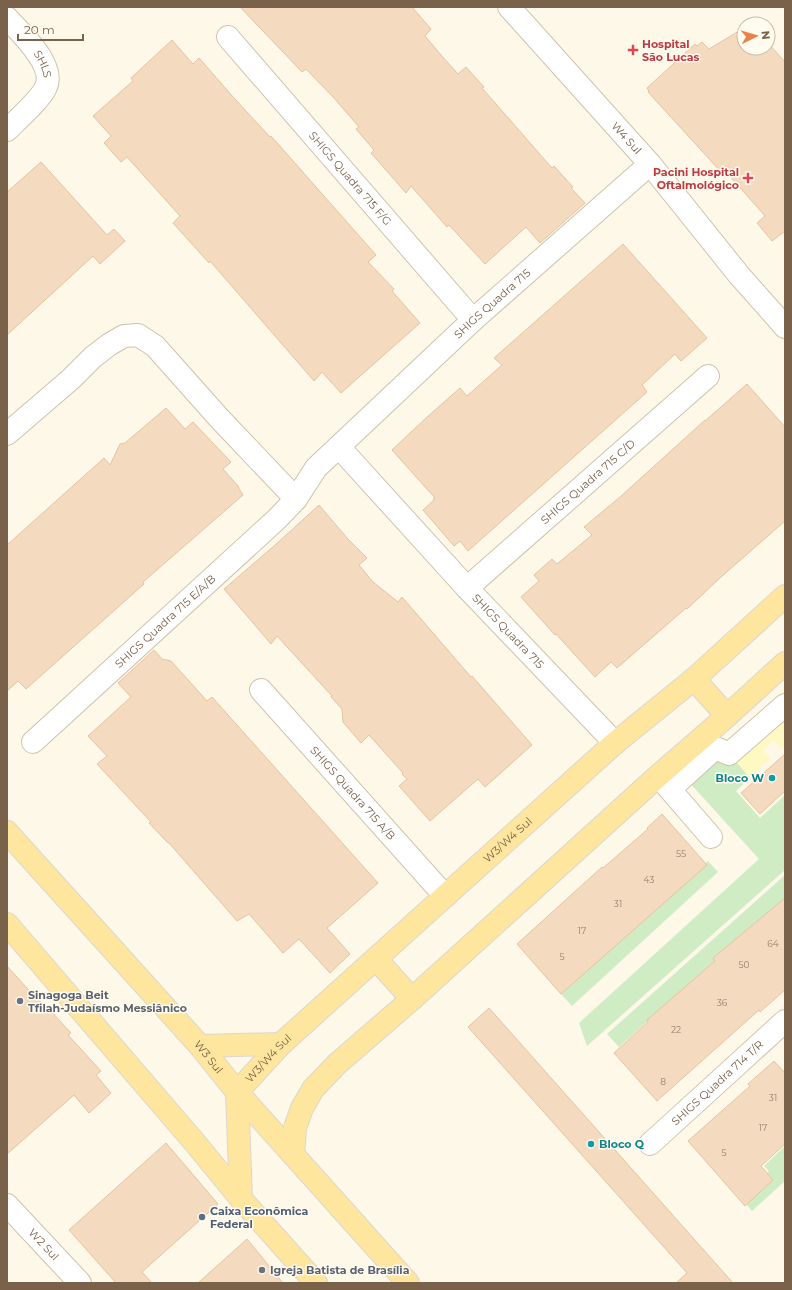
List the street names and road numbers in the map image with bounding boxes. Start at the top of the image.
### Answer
street label: SHLS [31,48,55,79]
street label: W4 Sul [608,119,645,157]
street label: SHIGS Quadra 715 F/G [306,129,395,228]
street label: SHIGS Quadra 715 [451,266,533,341]
street label: SHIGS Quadra 715 C/D [538,436,638,527]
street label: SHIGS Quadra 715 E/A/B [112,572,218,671]
street label: SHIGS Quadra 715 [469,591,547,671]
street label: SHIGS Quadra 715 A/B [307,743,398,843]
street label: W3/W4 Sul [480,814,535,866]
street label: W3/W4 Sul [242,1031,294,1085]
street label: W3 Sul [191,1037,226,1076]
street label: SHIGS Quadra 714 T/R [668,1037,766,1128]
street label: W2 Sul [26,1226,62,1263]

